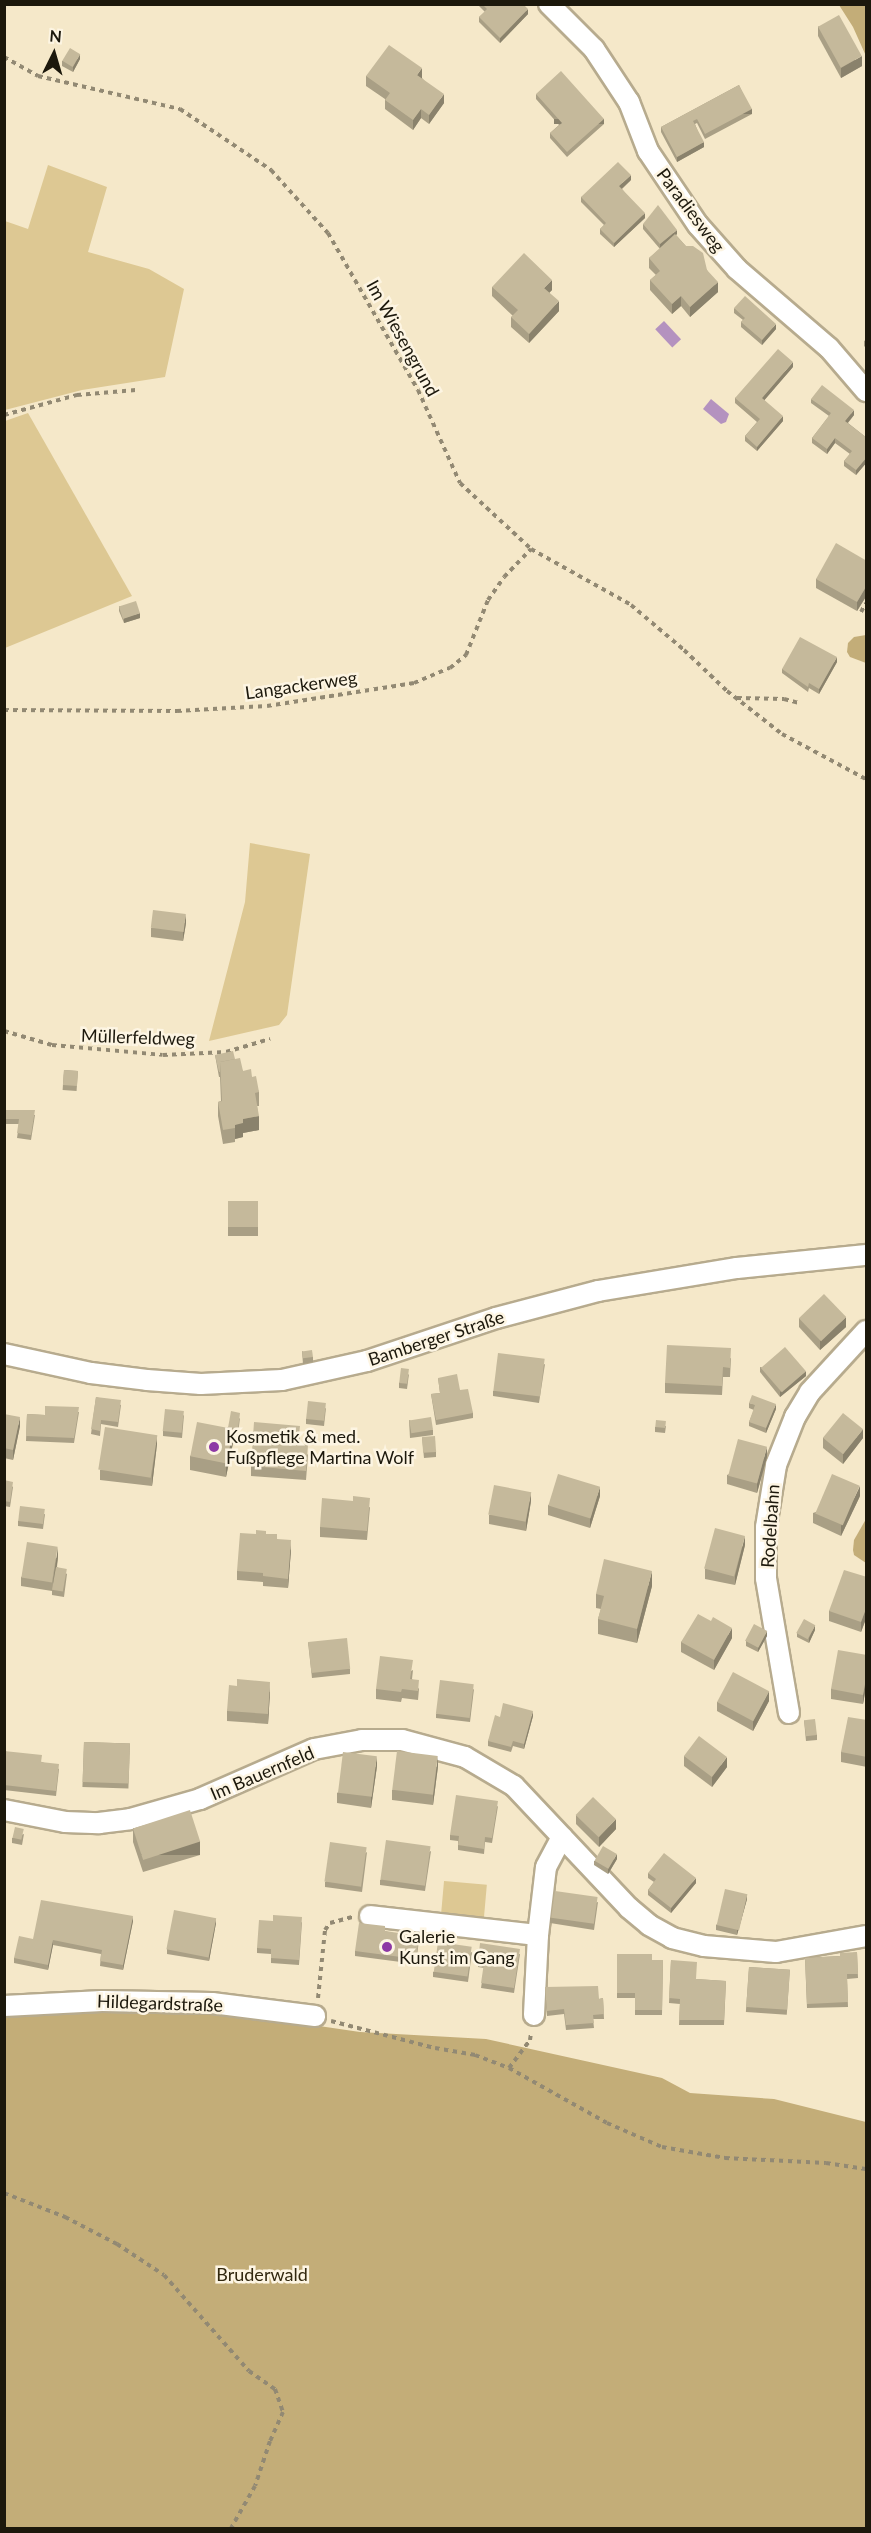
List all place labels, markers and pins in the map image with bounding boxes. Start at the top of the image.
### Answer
place label: Kosmetik & med. Fußpflege Martina Wolf [226,1426,414,1468]
marker: Kosmetik & med. Fußpflege Martina Wolf [207,1440,221,1454]
place label: Galerie Kunst im Gang [399,1926,515,1968]
marker: Galerie Kunst im Gang [380,1940,394,1954]

